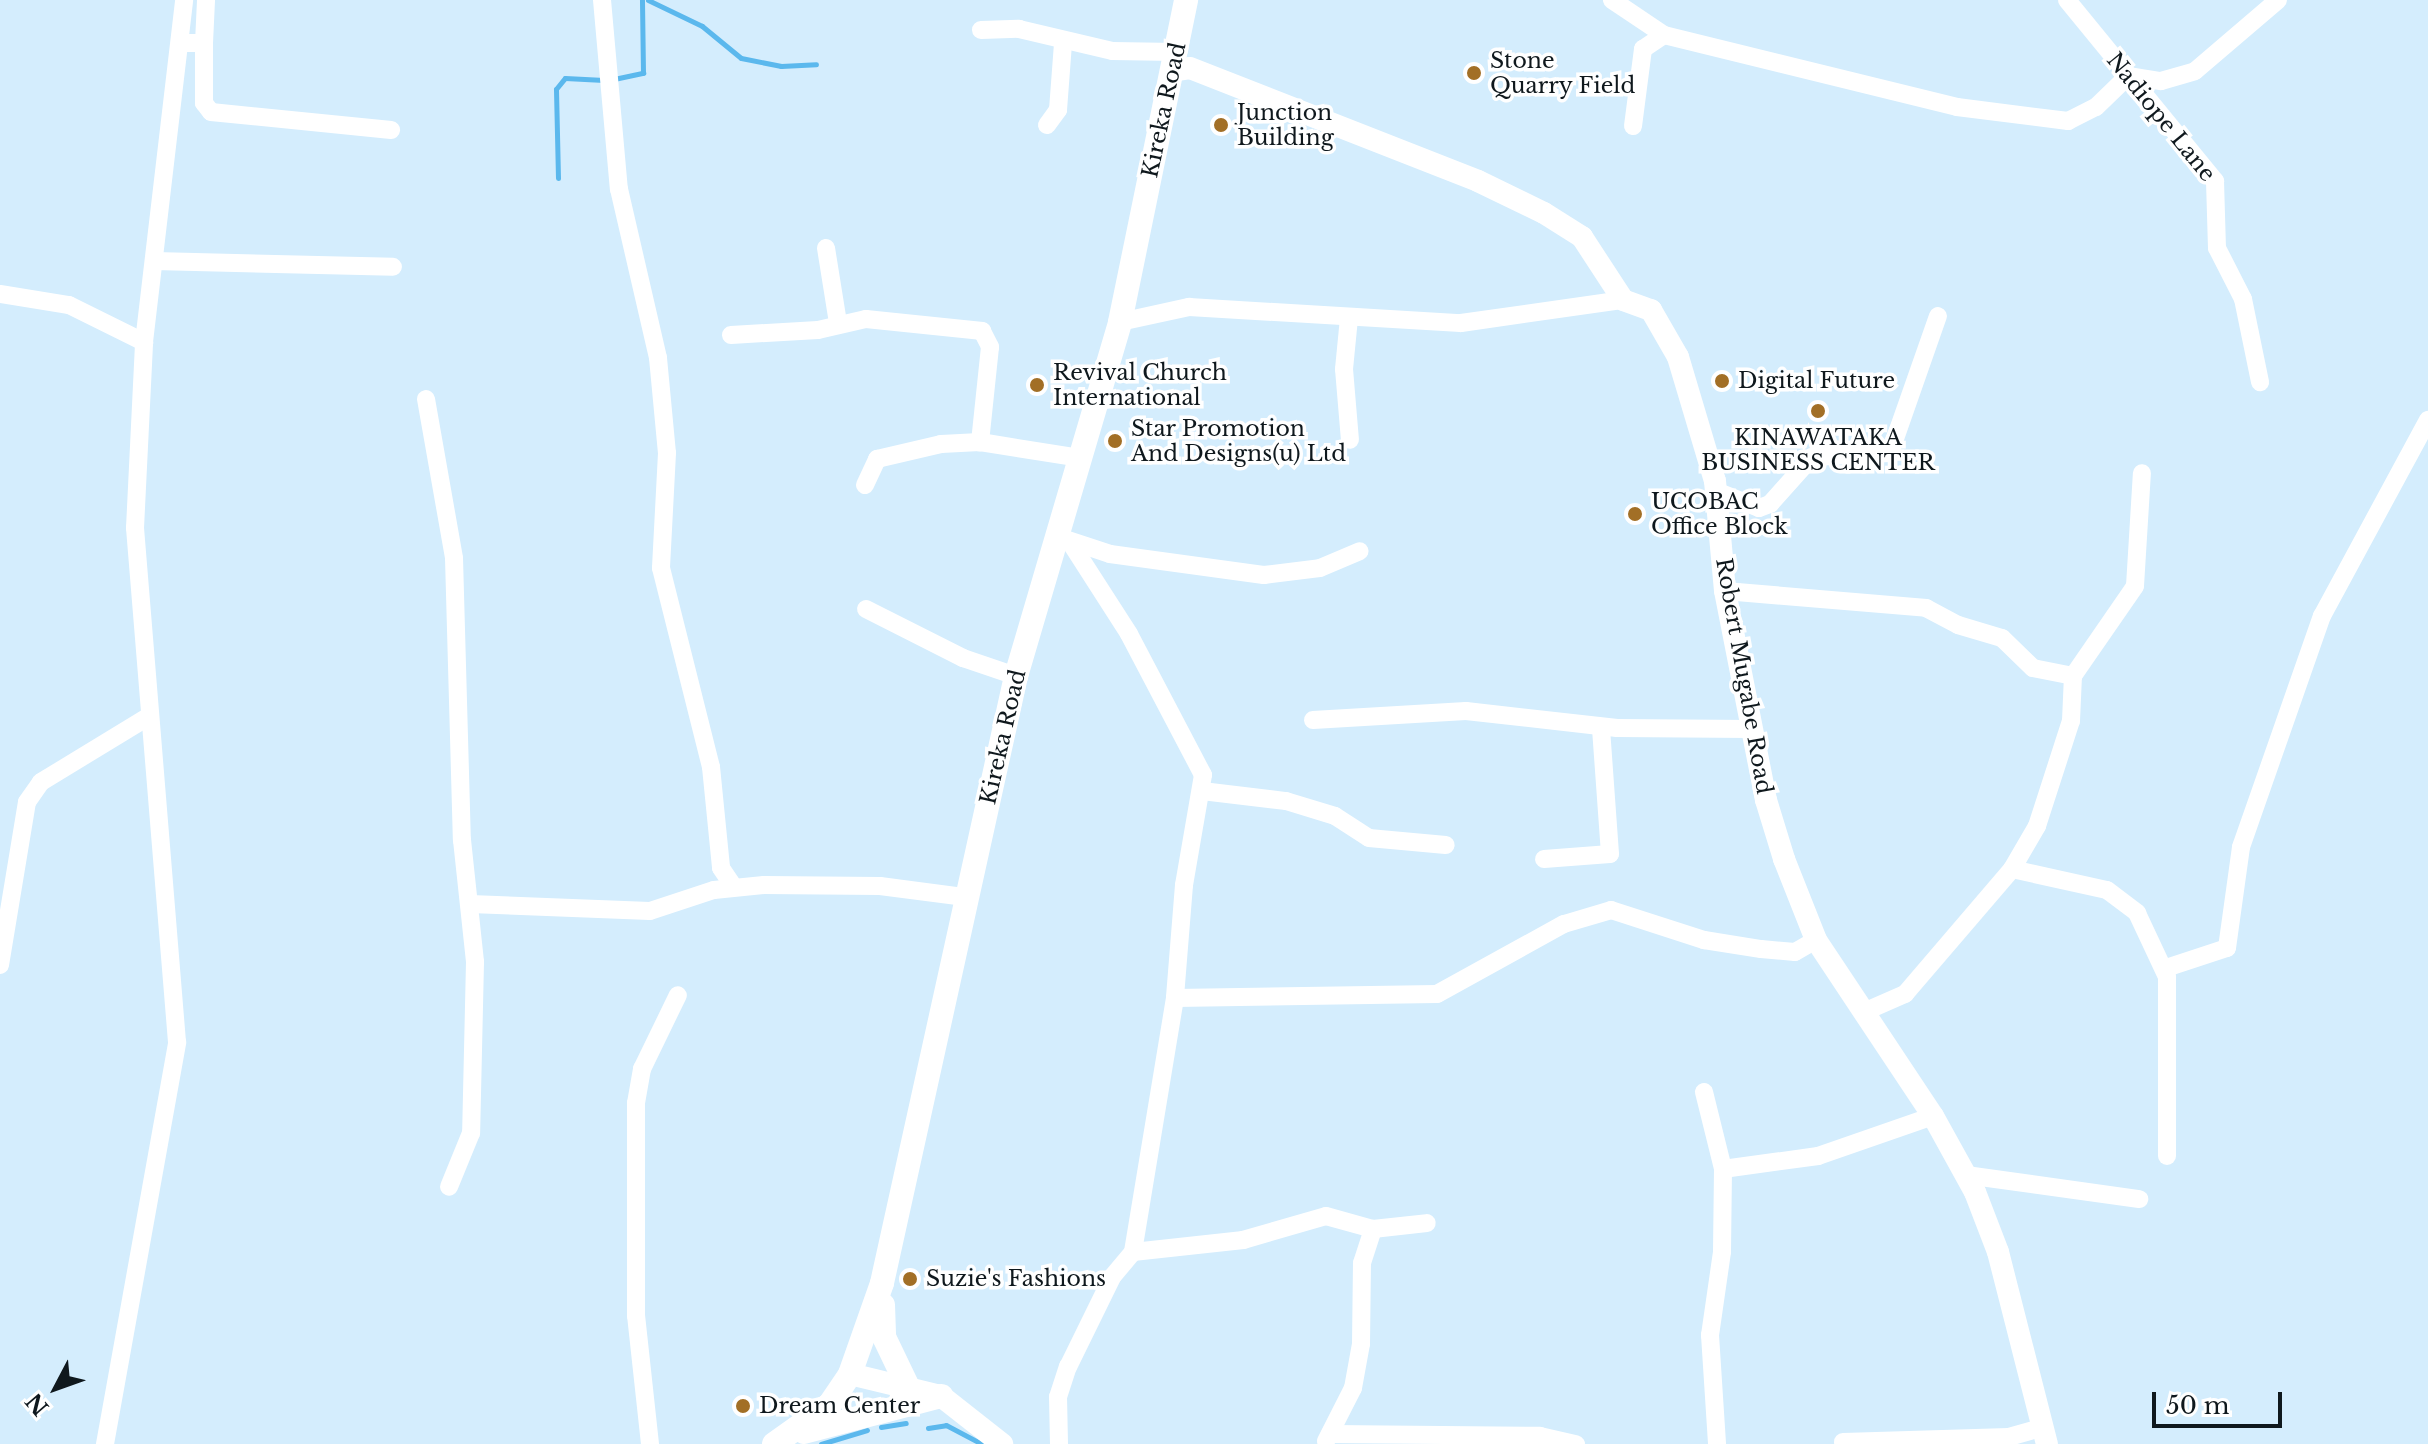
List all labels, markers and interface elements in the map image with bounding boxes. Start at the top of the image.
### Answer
street label: Kireka Road [1137,40,1191,180]
place label: Stone Quarry Field [1490,47,1636,98]
street label: Nadiope Lane [2101,47,2221,187]
marker: Stone Quarry Field [1465,64,1483,82]
place label: Junction Building [1237,99,1334,150]
marker: Junction Building [1212,116,1230,134]
place label: Revival Church International [1053,359,1227,410]
place label: Digital Future [1738,368,1895,394]
marker: Digital Future [1713,372,1731,390]
marker: Revival Church International [1028,376,1046,394]
marker: KINAWATAKA BUSINESS CENTER [1809,402,1827,420]
place label: Star Promotion And Designs(u) Ltd [1131,415,1346,466]
place label: KINAWATAKA BUSINESS CENTER [1701,424,1935,476]
marker: Star Promotion And Designs(u) Ltd [1106,432,1124,450]
place label: UCOBAC Office Block [1651,488,1788,540]
marker: UCOBAC Office Block [1626,505,1644,523]
street label: Robert Mugabe Road [1710,556,1778,796]
street label: Kireka Road [975,667,1031,807]
place label: Suzie's Fashions [926,1266,1106,1292]
marker: Suzie's Fashions [901,1270,919,1288]
north arrow [16,1348,96,1428]
scale bar [2156,1376,2286,1426]
text: N [21,1387,54,1421]
text: 50 m [2166,1391,2229,1420]
place label: Dream Center [759,1393,920,1419]
marker: Dream Center [734,1397,752,1415]

